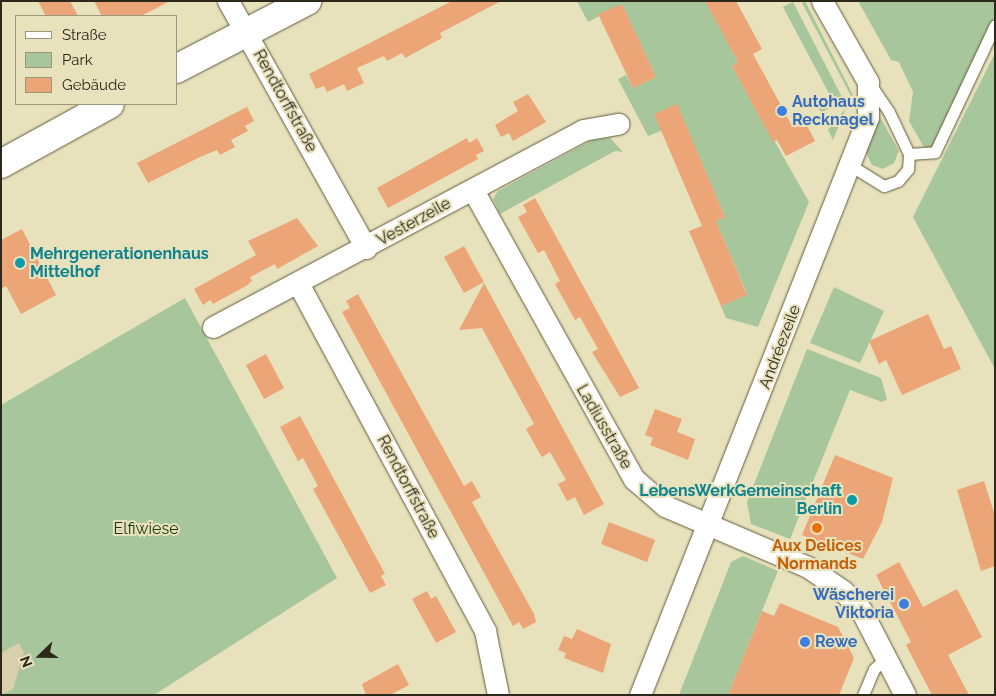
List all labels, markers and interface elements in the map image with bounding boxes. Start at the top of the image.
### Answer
legend [15,15,178,105]
text: Straße [62,26,106,44]
street label: Rendtorffstraße [249,46,321,156]
text: Park [62,51,93,69]
text: Gebäude [62,76,126,94]
place label: Autohaus Recknagel [792,92,874,130]
marker: Autohaus Recknagel [776,105,788,117]
street label: Vesterzeile [374,194,454,250]
place label: Mehrgenerationenhaus Mittelhof [30,244,209,282]
marker: Mehrgenerationenhaus Mittelhof [14,257,26,269]
street label: Andréezeile [755,302,805,392]
street label: Ladiusstraße [572,381,636,473]
street label: Rendtorffstraße [373,432,443,542]
place label: LebensWerkGemeinschaft Berlin [639,481,842,519]
marker: LebensWerkGemeinschaft Berlin [846,494,858,506]
park label: Elfiwiese [113,519,179,539]
marker: Aux Delices Normands [811,522,823,534]
place label: Aux Delices Normands [772,536,862,574]
place label: Wäscherei Viktoria [813,585,894,623]
marker: Wäscherei Viktoria [898,598,910,610]
north arrow [15,631,65,681]
place label: Rewe [815,632,857,652]
marker: Rewe [799,636,811,648]
text: N [17,654,36,670]

